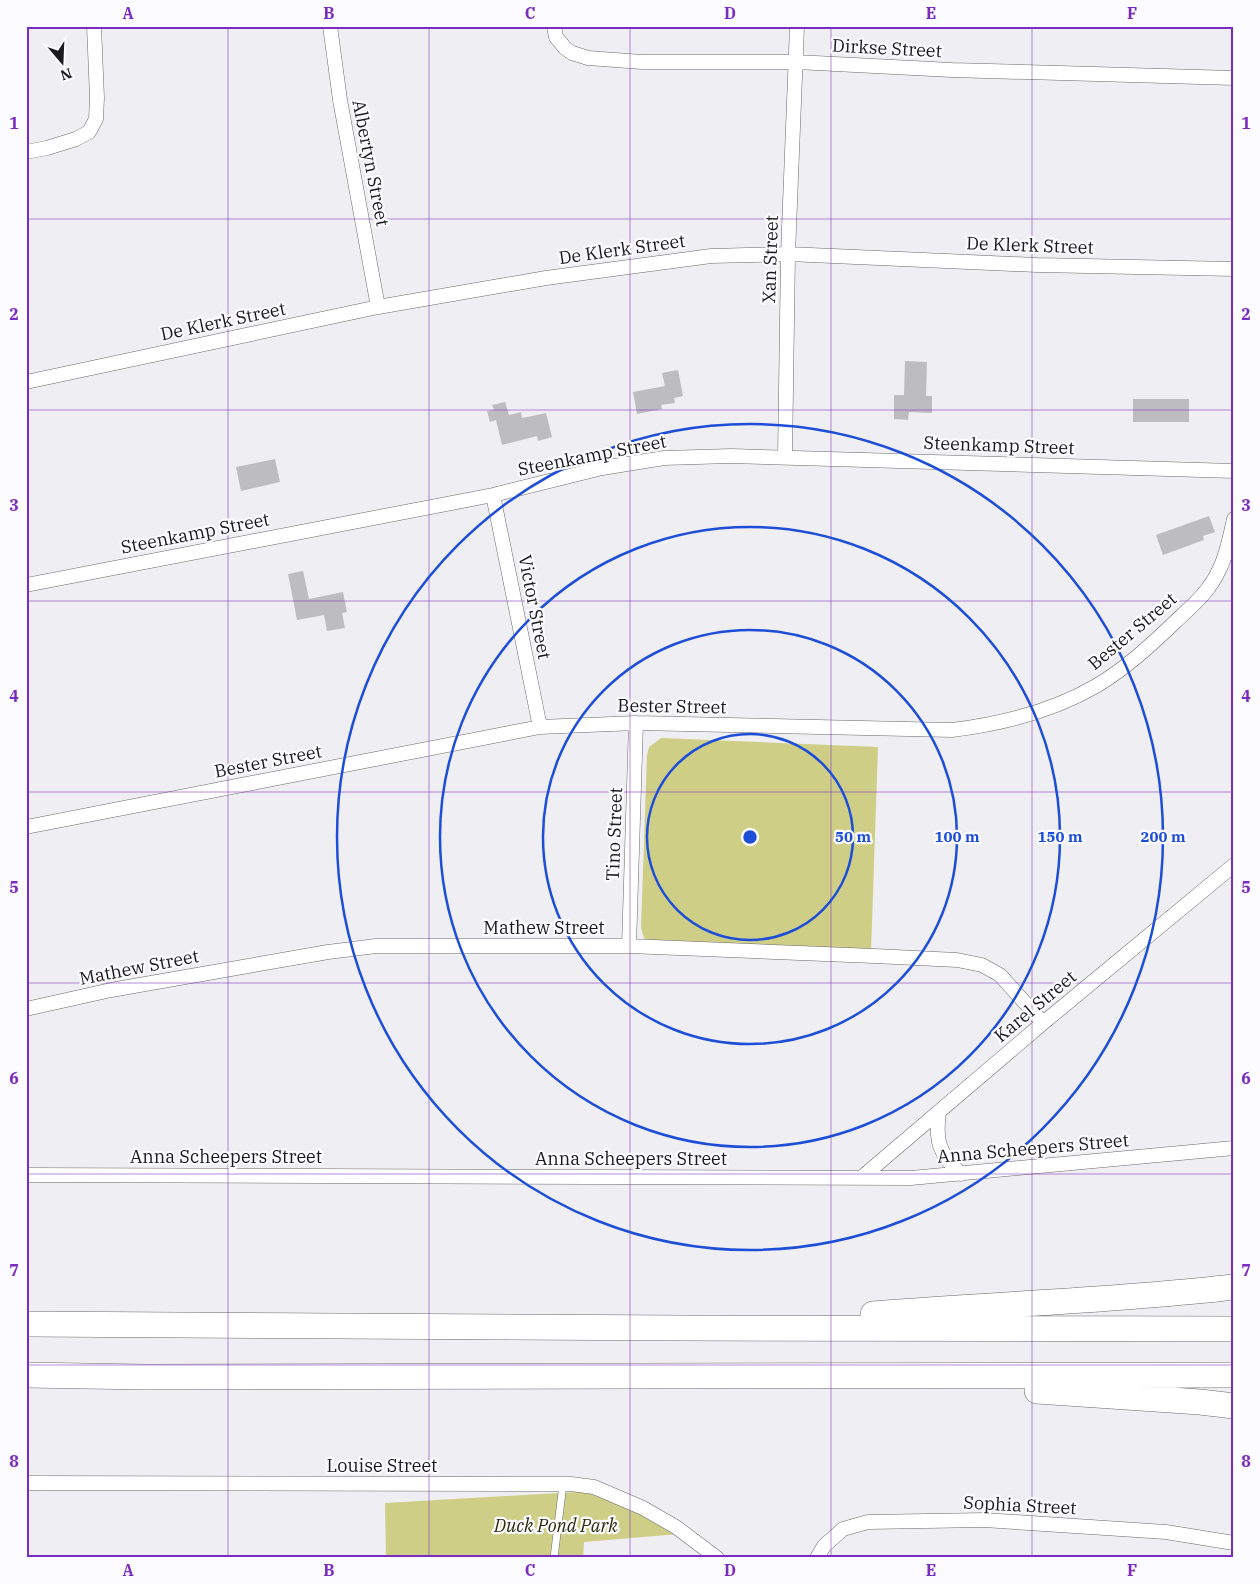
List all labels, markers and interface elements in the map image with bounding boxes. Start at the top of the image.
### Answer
text: A [122,3,134,23]
text: B [323,3,335,23]
text: C [525,3,535,23]
text: D [724,3,736,23]
text: E [926,3,936,23]
text: F [1127,3,1137,23]
street label: Dirkse Street [831,34,943,62]
north arrow [38,38,88,88]
text: N [58,64,74,85]
street label: Albertyn Street [347,98,395,228]
text: 1 [9,113,19,133]
text: 1 [1241,113,1251,133]
street label: Xan Street [757,215,783,303]
street label: De Klerk Street [557,229,687,269]
street label: De Klerk Street [966,231,1094,259]
street label: De Klerk Street [158,296,288,346]
text: 2 [9,304,19,324]
text: 2 [1241,304,1251,324]
street label: Steenkamp Street [516,429,668,481]
street label: Steenkamp Street [923,431,1075,459]
text: 3 [9,495,19,515]
text: 3 [1241,495,1251,515]
street label: Steenkamp Street [119,507,271,559]
street label: Victor Street [514,553,556,661]
street label: Bester Street [1083,587,1181,675]
text: 4 [9,686,19,706]
text: 4 [1241,686,1251,706]
street label: Bester Street [617,694,727,718]
street label: Bester Street [212,739,324,783]
street label: Tino Street [601,787,627,881]
text: 50 m [835,827,871,846]
text: 100 m [934,827,980,846]
text: 150 m [1037,827,1083,846]
text: 200 m [1140,827,1186,846]
centre of rings [741,828,759,846]
text: 5 [9,877,19,897]
text: 5 [1241,877,1251,897]
street label: Mathew Street [483,916,605,939]
street label: Mathew Street [77,944,201,990]
street label: Karel Street [989,965,1081,1047]
text: 6 [9,1068,19,1088]
text: 6 [1241,1068,1251,1088]
street label: Anna Scheepers Street [936,1128,1130,1168]
street label: Anna Scheepers Street [130,1145,322,1168]
street label: Anna Scheepers Street [535,1147,727,1170]
text: 7 [9,1260,19,1280]
text: 7 [1241,1260,1251,1280]
text: 8 [9,1451,19,1471]
text: 8 [1241,1451,1251,1471]
street label: Louise Street [327,1454,437,1477]
street label: Sophia Street [963,1491,1077,1519]
park label: Duck Pond Park [493,1514,618,1537]
text: A [122,1560,134,1580]
text: B [323,1560,335,1580]
text: C [525,1560,535,1580]
text: D [724,1560,736,1580]
text: E [926,1560,936,1580]
text: F [1127,1560,1137,1580]

